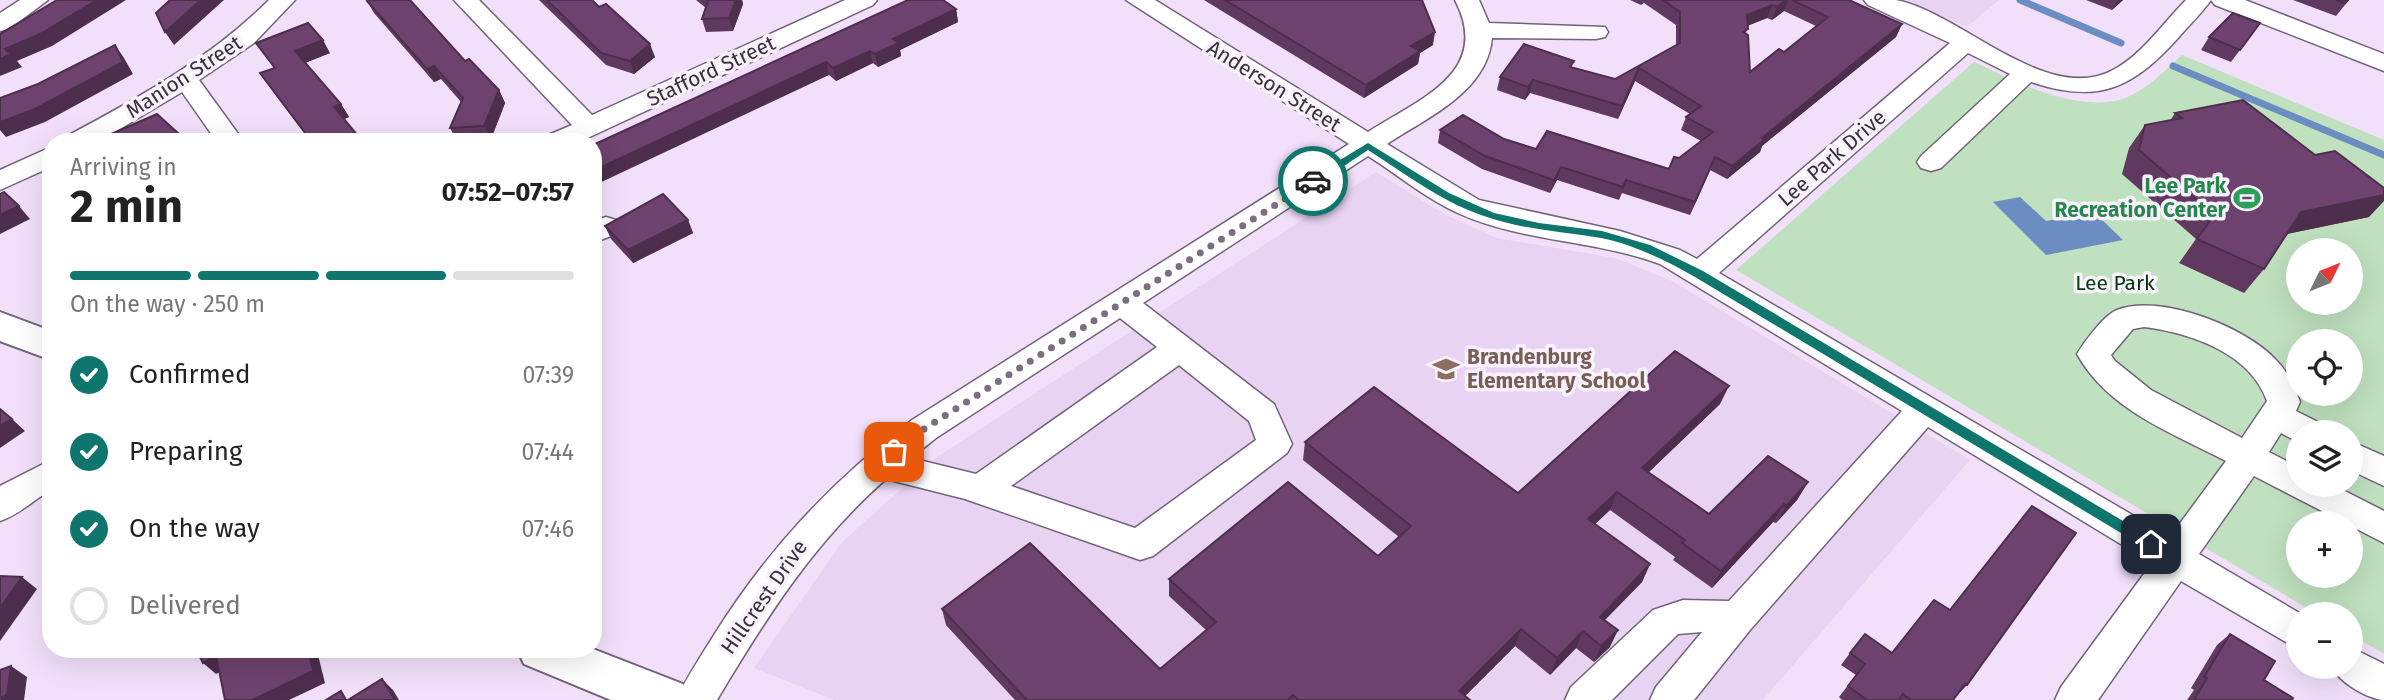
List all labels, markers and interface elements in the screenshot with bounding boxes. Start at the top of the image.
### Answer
street label: Manion Street [121,30,247,124]
street label: Stafford Street [643,30,780,112]
street label: Anderson Street [1202,34,1346,138]
street label: Lee Park Drive [1773,104,1891,212]
courier [1278,146,1348,216]
text: Arriving in [70,153,177,181]
icon: car [1294,162,1332,200]
place label: Lee Park Recreation Center [2055,173,2227,223]
text: 07:52–07:57 [441,177,574,208]
text: 2 min [70,179,183,234]
sports icon: Lee Park Recreation Center [2232,183,2262,213]
north arrow [2286,238,2362,315]
map controls [2286,238,2363,679]
park label: Lee Park [2075,270,2155,296]
text: On the way · 250 m [70,290,265,318]
button: locate [2286,329,2363,406]
place label: Brandenburg Elementary School [1467,344,1646,394]
school or university icon: Brandenburg Elementary School [1431,354,1461,384]
icon: check [70,356,108,394]
text: Confirmed [129,359,250,390]
text: 07:39 [522,361,574,389]
button: layers [2286,420,2363,497]
pin [864,422,924,482]
icon: check [70,433,108,471]
icon: bag [875,433,913,471]
text: Preparing [129,436,242,467]
text: 07:44 [522,438,574,466]
icon: check [70,510,108,548]
button: + [2286,511,2363,588]
text: On the way [129,513,260,544]
pin [2121,514,2181,574]
text: 07:46 [522,515,574,543]
icon: home [2132,525,2170,563]
street label: Hillcrest Drive [715,535,813,659]
text: Delivered [129,590,241,621]
button: − [2286,602,2363,679]

